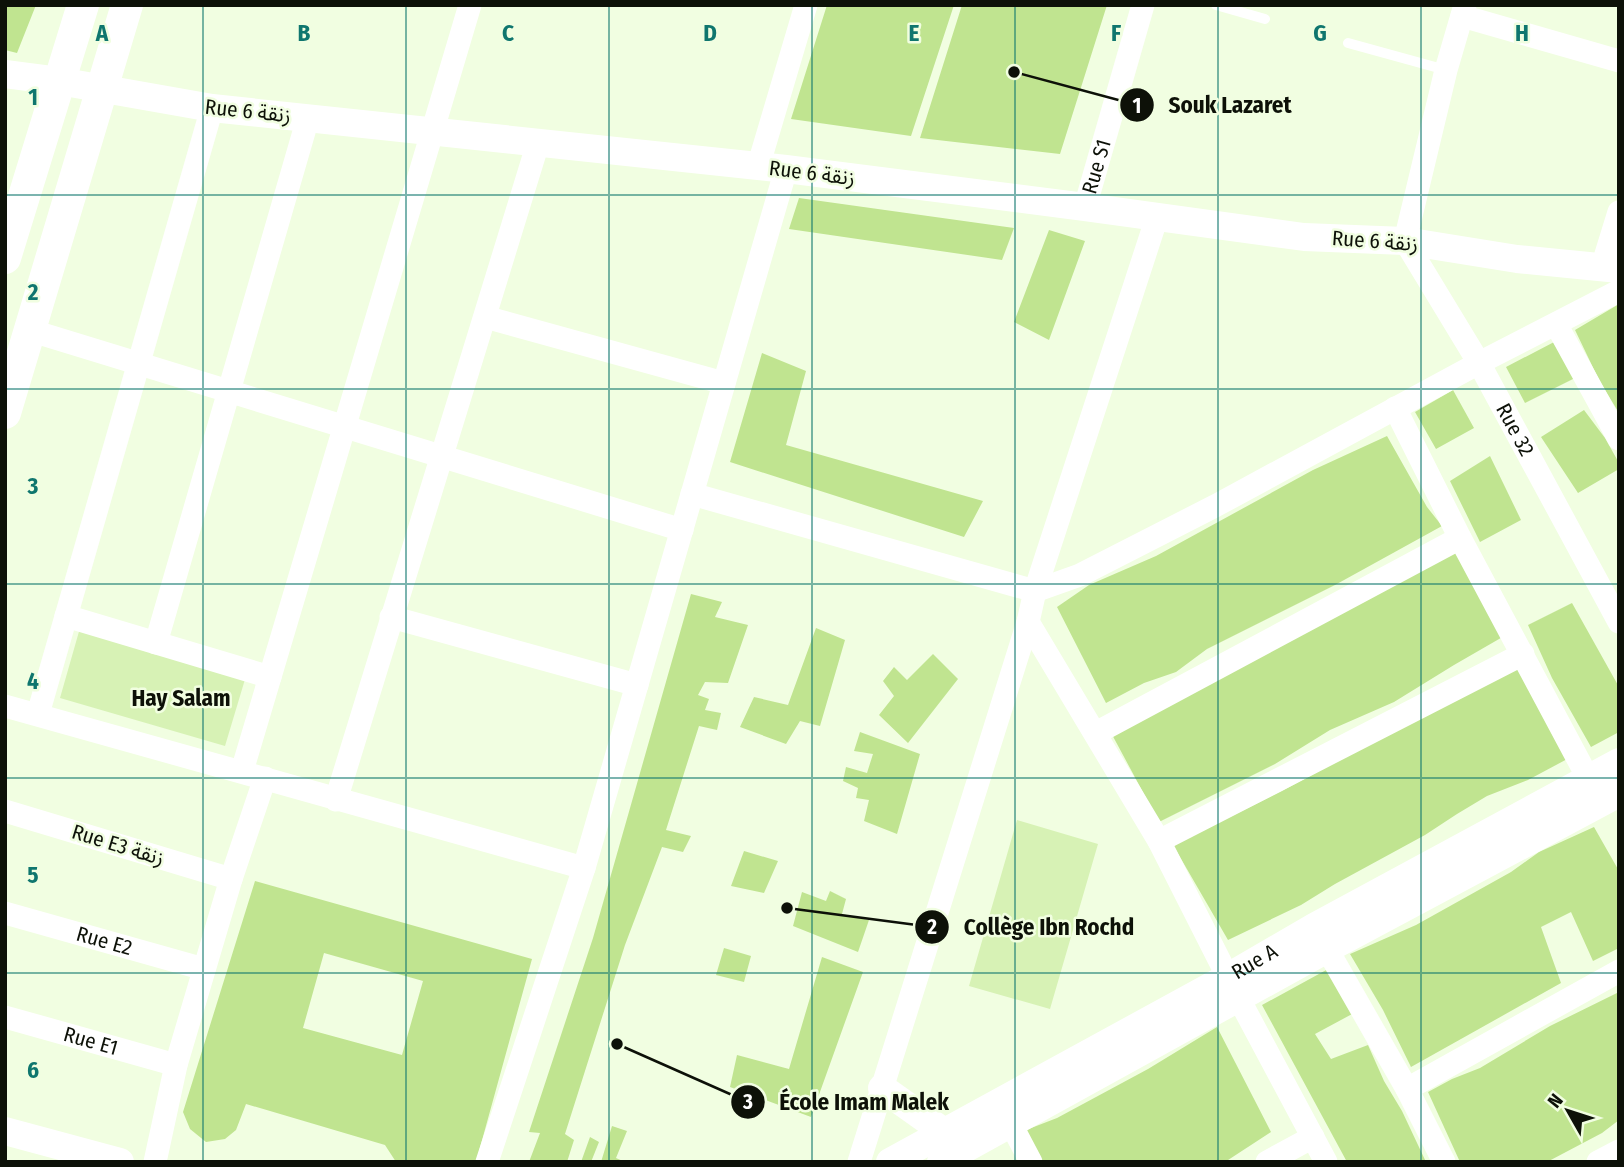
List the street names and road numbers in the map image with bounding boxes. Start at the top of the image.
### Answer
street label: Rue 6 زنقة [204,94,292,128]
street label: Rue S1 [1076,136,1117,197]
street label: Rue 6 زنقة [768,155,856,191]
street label: Rue 6 زنقة [1331,225,1419,257]
street label: Rue 32 [1490,399,1540,461]
street label: Rue E3 زنقة [69,819,167,871]
street label: Rue E2 [73,921,135,961]
street label: Rue A [1227,938,1282,985]
street label: Rue E1 [61,1021,121,1061]

